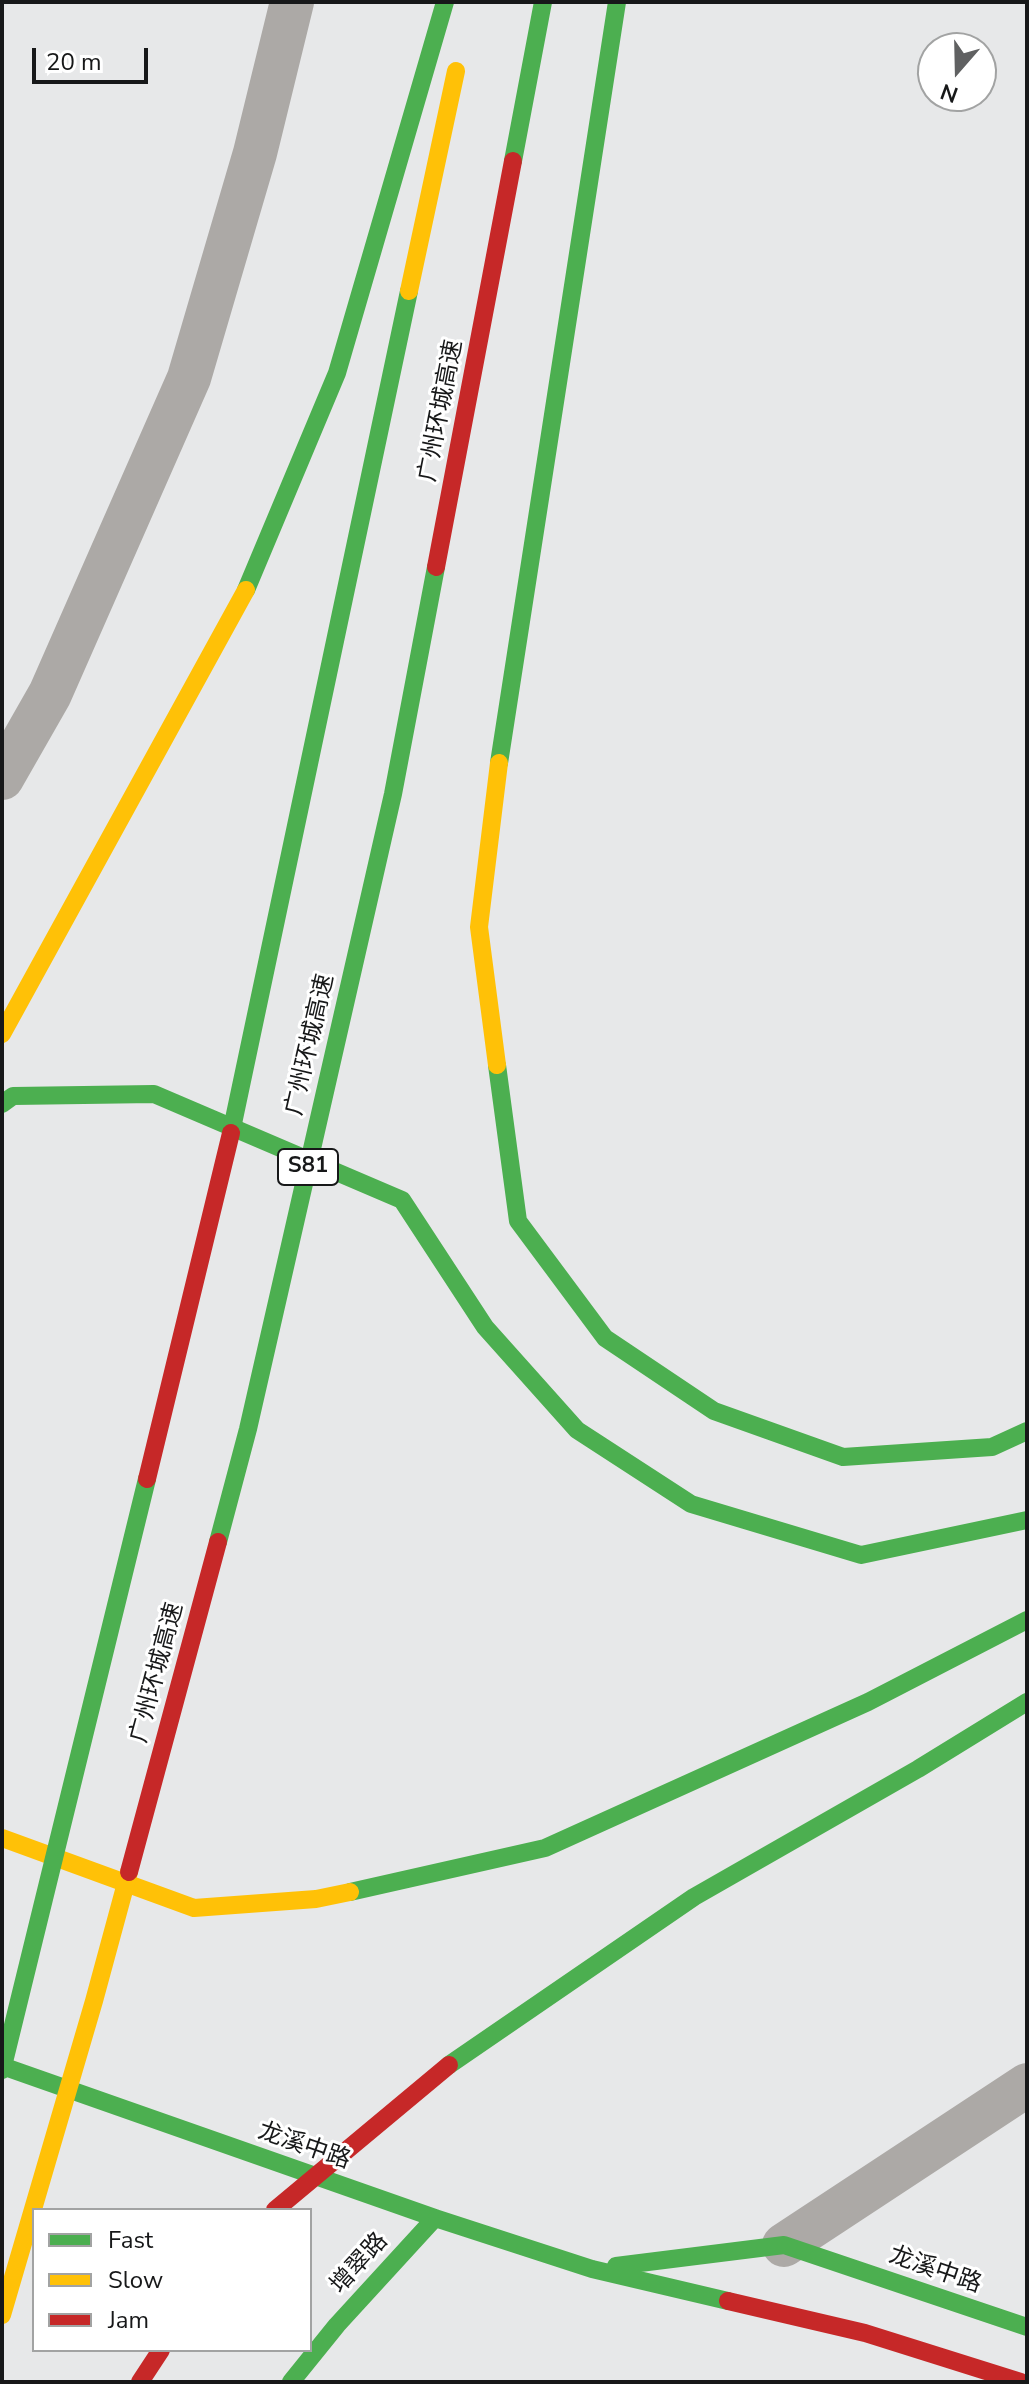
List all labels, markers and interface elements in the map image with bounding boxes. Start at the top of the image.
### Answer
scale bar [36,32,152,82]
north arrow [917,32,997,112]
text: 20 m [46,46,102,78]
text: N [937,76,962,110]
street label: 广州环城高速 [414,338,470,484]
street label: 广州环城高速 [281,972,341,1118]
road number: S81 [278,1149,338,1185]
street label: 广州环城高速 [125,1600,191,1746]
street label: 龙溪中路 [254,2118,354,2176]
legend [32,2208,312,2352]
text: Fast [108,2224,153,2256]
street label: 增翠路 [325,2228,395,2300]
street label: 龙溪中路 [885,2242,985,2300]
text: Slow [108,2264,163,2296]
text: Jam [108,2304,149,2336]

